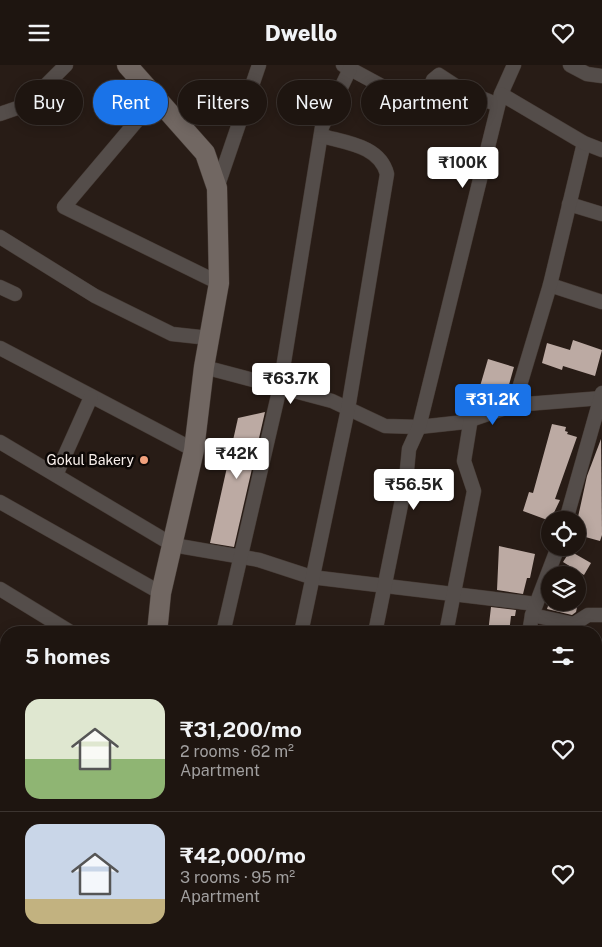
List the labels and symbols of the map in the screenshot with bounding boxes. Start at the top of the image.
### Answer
pin: ₹100K [428,147,498,189]
pin: ₹63.7K [250,363,332,405]
pin: ₹31.2K [452,383,534,426]
pin: ₹42K [207,437,267,480]
place label: Gokul Bakery [47,452,135,468]
marker: Gokul Bakery [138,454,150,466]
pin: ₹56.5K [373,469,455,511]

